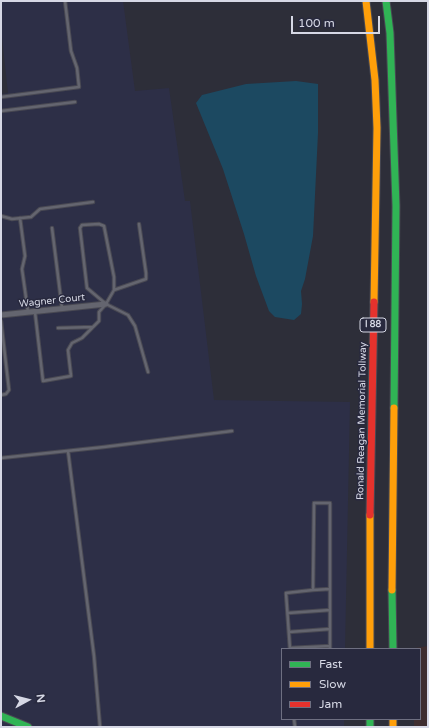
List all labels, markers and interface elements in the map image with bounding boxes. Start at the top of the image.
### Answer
scale bar [293,8,382,34]
text: 100 m [298,16,335,30]
street label: Wagner Court [18,292,86,310]
road number: I 88 [360,318,386,332]
street label: Ronald Reagan Memorial Tollway [355,342,369,500]
legend [281,648,421,720]
text: Fast [319,657,342,671]
text: Slow [319,677,346,691]
north arrow [8,680,48,720]
text: N [33,693,47,704]
text: Jam [319,697,342,711]

